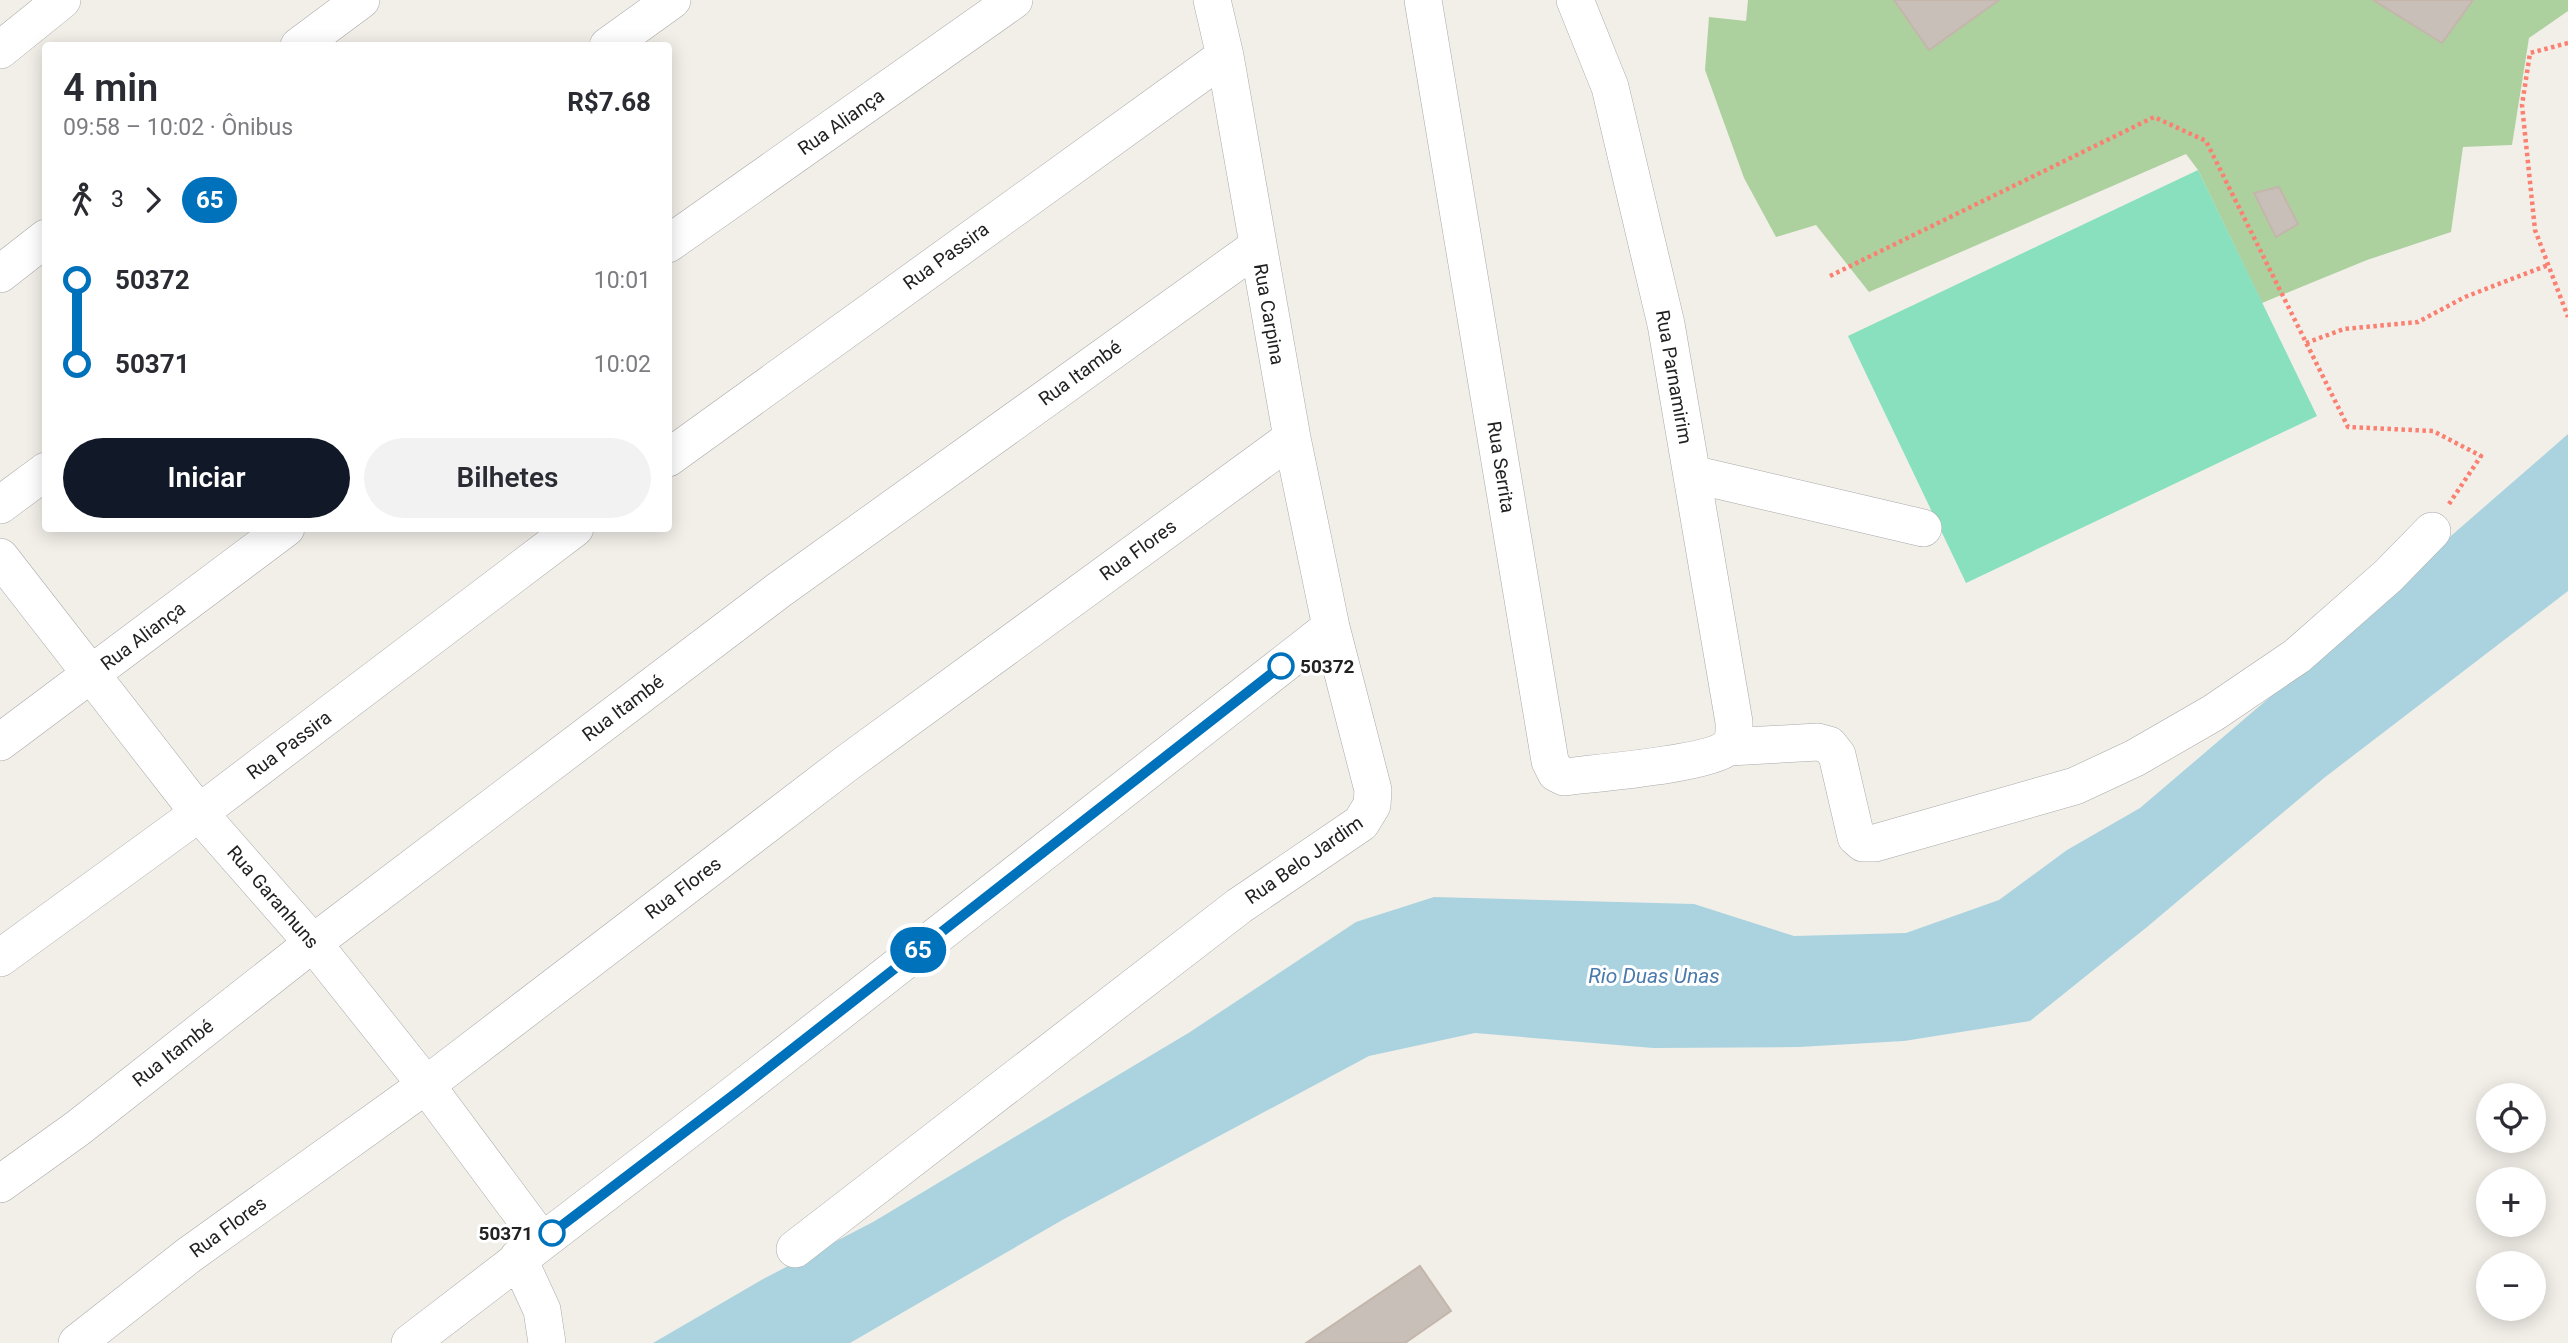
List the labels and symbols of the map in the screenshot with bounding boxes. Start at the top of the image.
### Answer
street label: Rua Aliança [793,84,889,160]
street label: Rua Passira [899,217,993,295]
street label: Rua Carpina [1249,262,1289,366]
street label: Rua Parnamirim [1651,308,1697,446]
street label: Rua Itambé [1034,335,1126,411]
street label: Rua Serrita [1482,419,1520,515]
street label: Rua Flores [1095,514,1181,586]
street label: Rua Aliança [96,597,190,675]
marker: 50372 [1268,653,1294,679]
place label: 50372 [1300,655,1355,678]
street label: Rua Itambé [578,670,668,746]
street label: Rua Passira [242,706,336,784]
street label: Rua Belo Jardim [1241,811,1367,909]
street label: Rua Garanhuns [222,841,324,953]
street label: Rua Flores [640,852,726,924]
line badge: 65 [886,927,950,973]
water label: Rio Duas Unas [1588,964,1720,988]
street label: Rua Itambé [128,1014,218,1092]
street label: Rua Flores [185,1191,271,1263]
marker: 50371 [539,1220,565,1246]
place label: 50371 [478,1222,533,1245]

